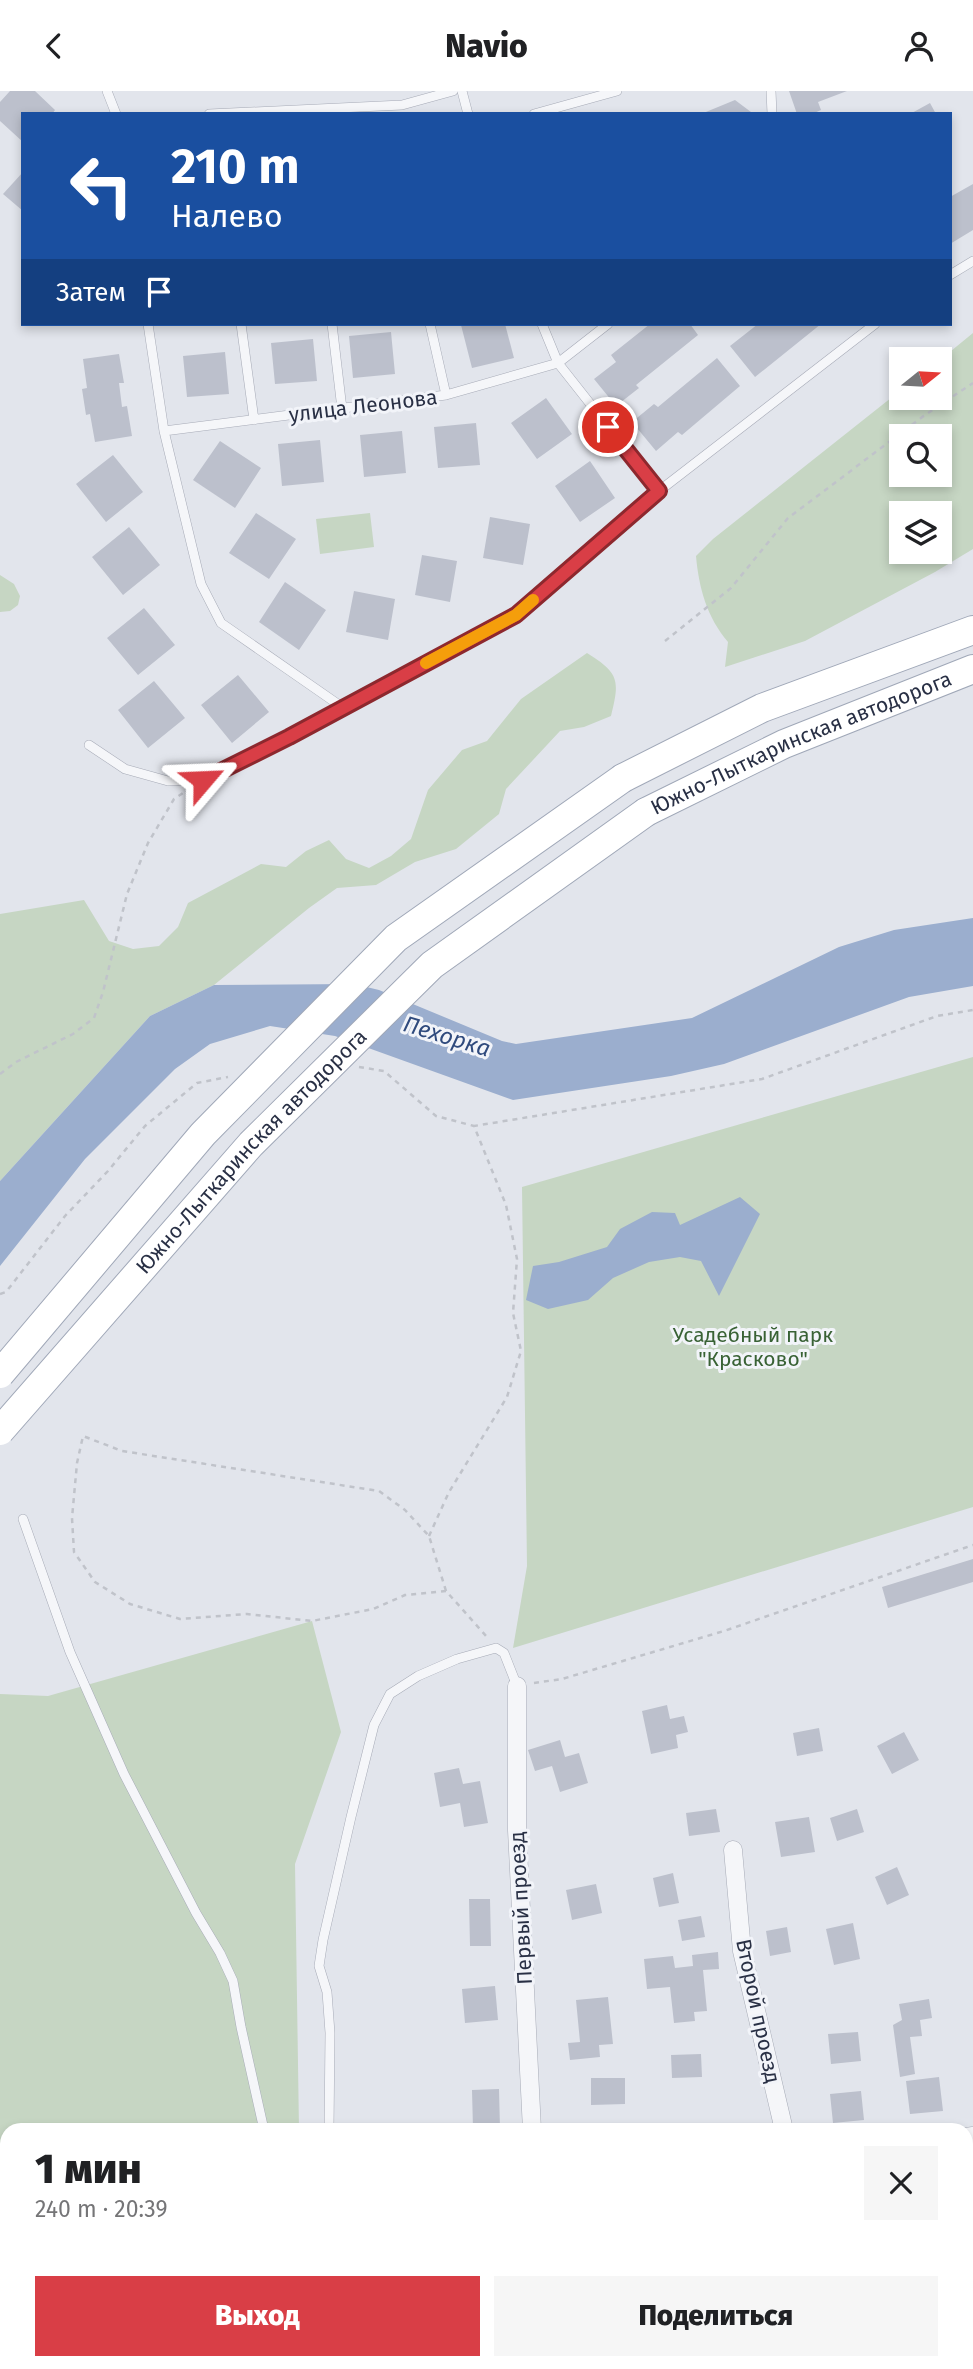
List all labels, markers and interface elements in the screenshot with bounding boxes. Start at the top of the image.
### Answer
icon: back [35,27,73,65]
text: Navio [445,27,528,65]
icon: person [900,27,938,65]
text: 210 m [171,137,300,196]
icon: left [56,140,147,231]
text: Налево [171,197,283,235]
icon: arrive [140,273,178,311]
text: Затем [56,277,126,308]
north arrow [889,347,952,409]
map controls [889,347,952,564]
street label: улица Леонова [287,384,439,428]
pin [578,397,638,457]
icon: arrive [589,408,627,446]
button: search [889,424,952,487]
button: layers [889,501,952,564]
street label: Южно-Лыткаринская автодорога [646,666,955,821]
position arrow [166,743,240,817]
water label: Пехорка [400,1009,494,1063]
street label: Южно-Лыткаринская автодорога [130,1024,372,1279]
park label: Усадебный парк "Красково" [673,1322,833,1372]
street label: Первый проезд [504,1831,538,1985]
street label: Второй проезд [730,1937,786,2085]
text: 1 мин [35,2144,142,2194]
button: close [864,2146,938,2220]
text: 240 m · 20:39 [35,2195,168,2223]
button: Выход [35,2276,480,2356]
button: Поделиться [494,2276,938,2356]

